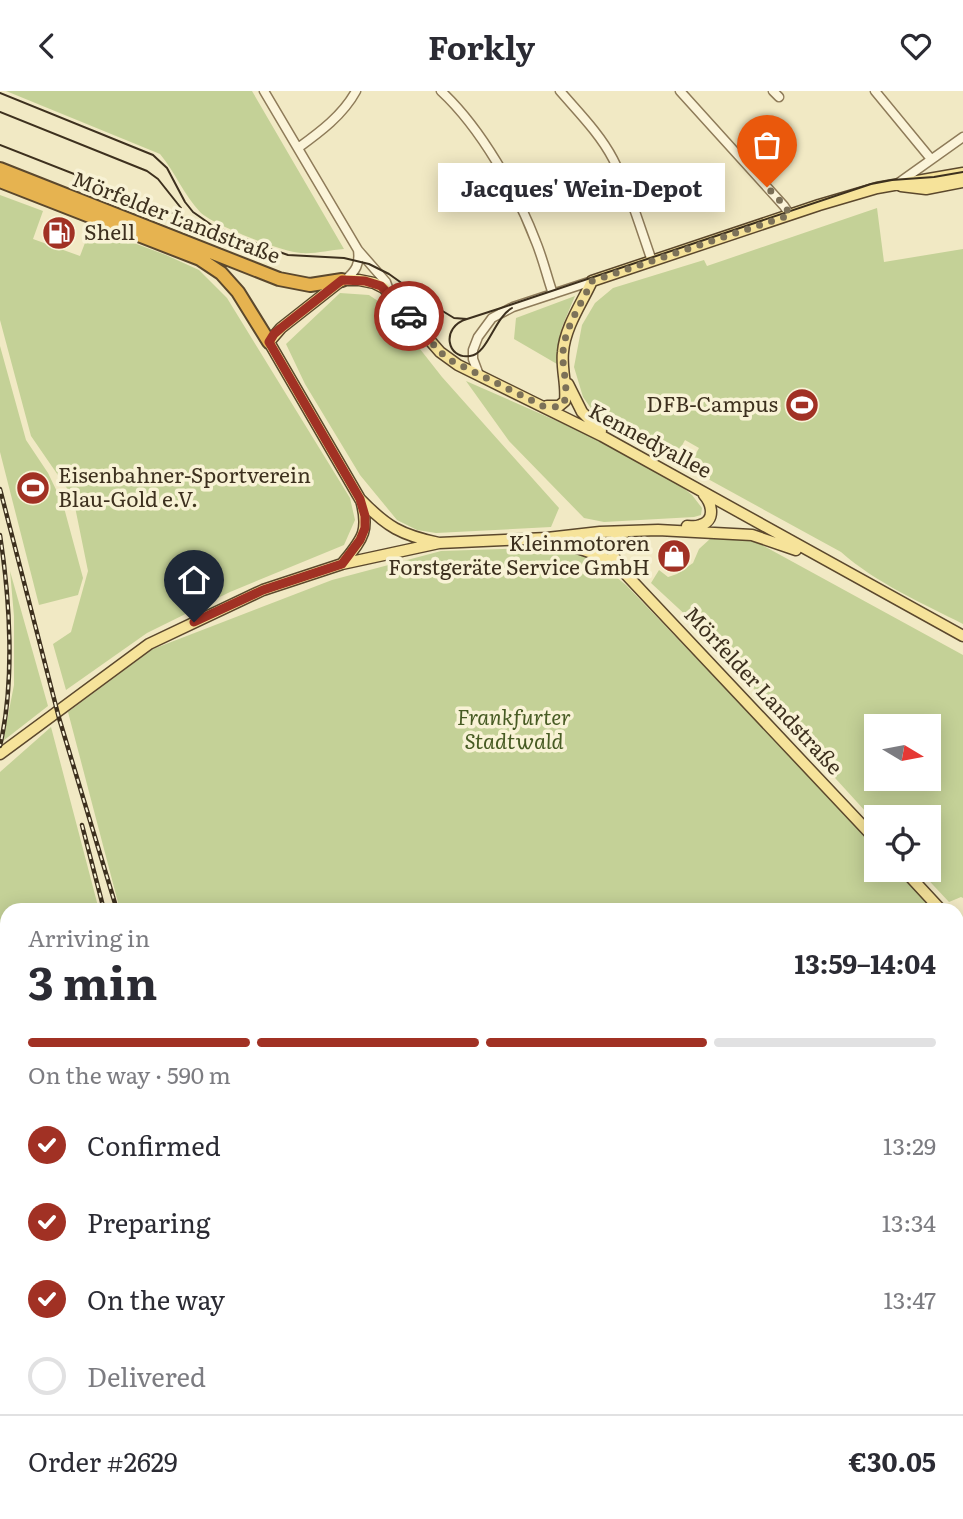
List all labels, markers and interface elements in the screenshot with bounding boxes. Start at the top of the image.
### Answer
text: Forkly [428,22,535,70]
icon: back [28,27,66,65]
icon: heart [897,27,935,65]
pin [737,115,797,187]
icon: bag [748,126,786,164]
street label: Mörfelder Landstraße [69,162,285,270]
callout: Jacques' Wein-Depot [438,163,725,211]
text: Jacques' Wein-Depot [461,170,702,204]
fuel station icon: Shell [40,214,78,252]
place label: Shell [84,215,135,246]
courier [374,281,444,351]
icon: car [390,297,428,335]
sports icon: DFB-Campus [783,386,821,424]
place label: DFB-Campus [646,387,778,418]
street label: Kennedyallee [584,393,718,484]
place label: Eisenbahner-Sportverein Blau-Gold e.V. [58,458,311,513]
sports icon: Eisenbahner-Sportverein Blau-Gold e.V. [14,469,52,507]
place label: Kleinmotoren Forstgeräte Service GmbH [388,526,650,581]
shop icon: Kleinmotoren Forstgeräte Service GmbH [655,537,693,575]
pin [164,550,224,622]
icon: home [175,561,213,599]
street label: Mörfelder Landstraße [678,598,851,780]
park label: Frankfurter Stadtwald [457,700,571,755]
north arrow [864,714,942,791]
map controls [864,714,941,882]
button: locate [864,805,941,882]
text: Arriving in [28,920,150,954]
text: 13:59–14:04 [795,943,936,982]
text: 3 min [28,946,158,1014]
text: On the way · 590 m [28,1057,231,1091]
text: Confirmed [87,1125,221,1164]
icon: check [28,1126,66,1164]
text: 13:29 [883,1128,936,1162]
text: Preparing [87,1202,210,1241]
icon: check [28,1203,66,1241]
text: 13:34 [882,1205,936,1239]
text: On the way [87,1279,225,1318]
icon: check [28,1280,66,1318]
text: 13:47 [883,1282,936,1316]
text: Delivered [87,1356,206,1395]
text: Order #2629 [28,1441,178,1480]
text: €30.05 [849,1441,936,1480]

